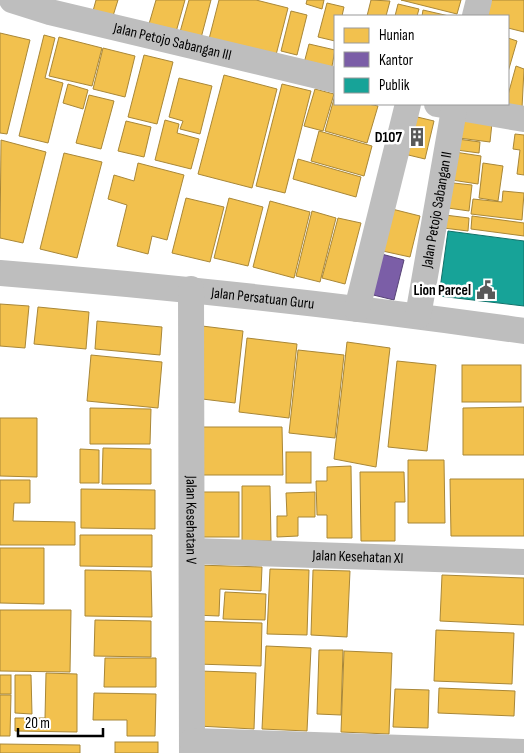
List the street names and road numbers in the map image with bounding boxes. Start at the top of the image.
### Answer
street label: Jalan Petojo Sabangan III [111,18,234,65]
street label: Jalan Petojo Sabangan II [417,150,457,270]
street label: Jalan Persatuan Guru [209,283,315,314]
street label: Jalan Kesehatan V [181,475,201,564]
street label: Jalan Kesehatan XI [311,546,404,568]

